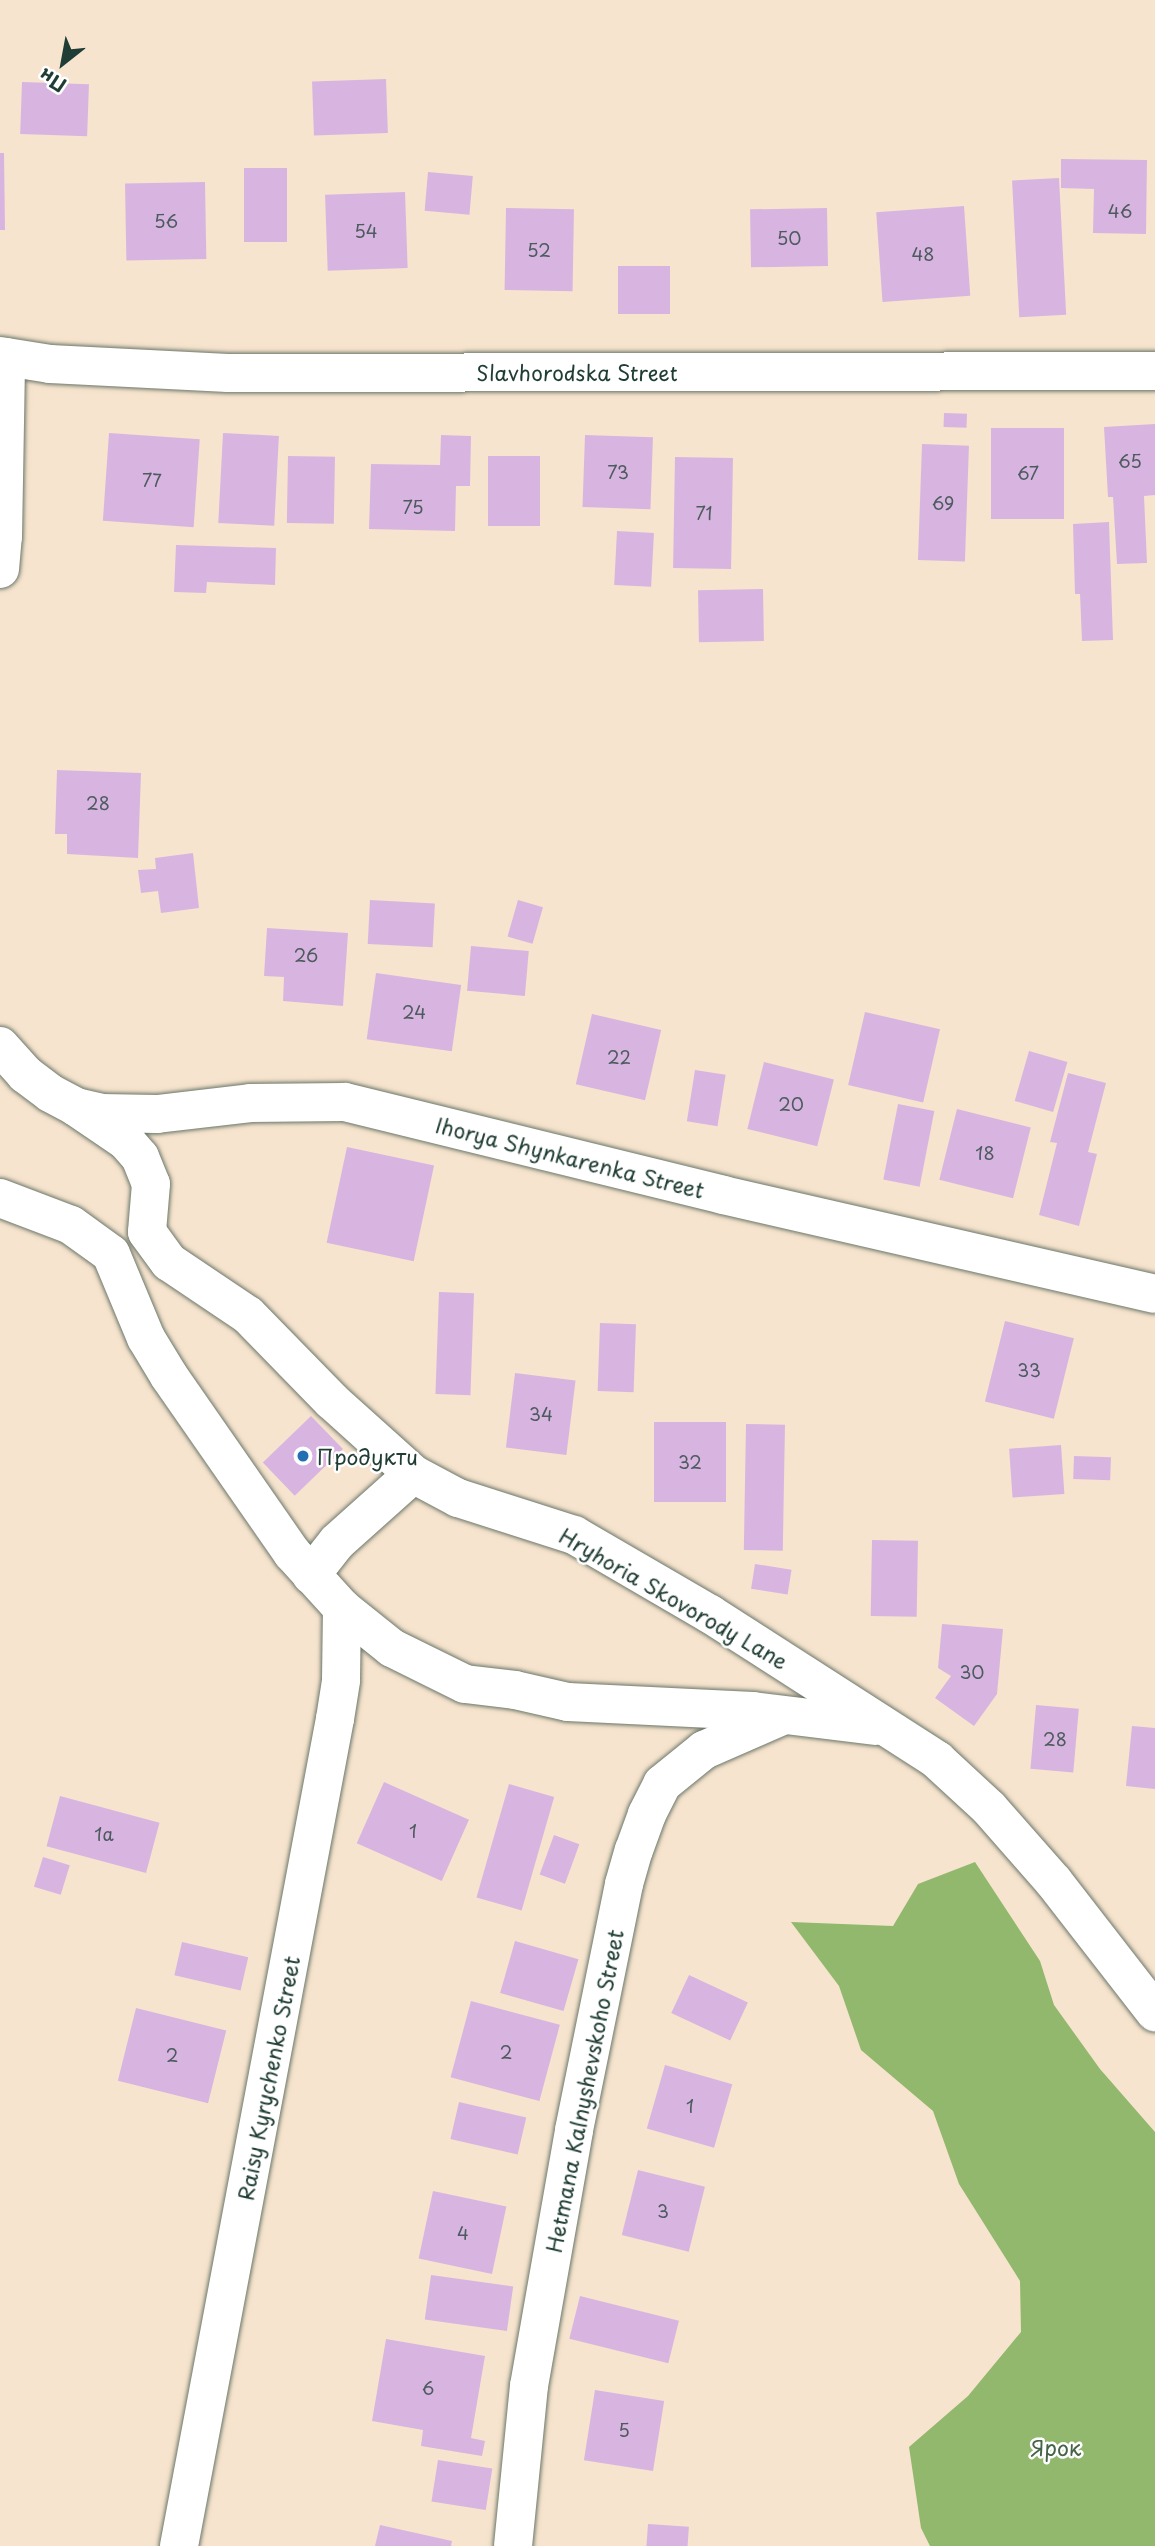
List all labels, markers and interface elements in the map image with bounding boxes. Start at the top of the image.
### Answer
north arrow [28,28,98,98]
text: Пн [33,62,71,100]
house number: 46 [1108,200,1132,222]
house number: 56 [154,210,178,232]
house number: 54 [354,220,378,242]
house number: 50 [777,227,801,249]
house number: 52 [527,239,551,261]
house number: 48 [911,243,935,265]
street label: Slavhorodska Street [475,359,679,385]
house number: 65 [1118,450,1142,472]
house number: 73 [607,461,629,483]
house number: 67 [1017,462,1039,484]
house number: 77 [142,469,162,491]
house number: 69 [932,492,954,514]
house number: 75 [403,496,423,518]
house number: 71 [696,502,712,524]
house number: 28 [86,792,110,814]
house number: 26 [294,944,318,966]
house number: 24 [402,1001,426,1023]
house number: 22 [607,1046,631,1068]
house number: 20 [778,1093,804,1115]
street label: Ihorya Shynkarenka Street [432,1111,708,1203]
house number: 18 [975,1142,995,1164]
house number: 33 [1017,1359,1041,1381]
house number: 34 [529,1403,553,1425]
place label: Продукти [317,1443,418,1469]
marker: Продукти [295,1448,311,1464]
house number: 32 [678,1451,702,1473]
street label: Hryhoria Skovorody Lane [555,1522,793,1674]
house number: 30 [959,1661,985,1683]
house number: 28 [1043,1728,1067,1750]
house number: 1 [409,1820,417,1842]
house number: 1а [94,1823,114,1845]
street label: Hetmana Kalnyshevskoho Street [541,1929,627,2253]
street label: Raisy Kyrychenko Street [232,1953,304,2203]
house number: 2 [500,2041,512,2063]
house number: 2 [166,2044,178,2066]
house number: 1 [686,2095,694,2117]
house number: 3 [657,2200,669,2222]
house number: 4 [457,2222,469,2244]
house number: 6 [422,2377,434,2399]
house number: 5 [618,2419,630,2441]
park label: Ярок [1031,2434,1081,2460]

